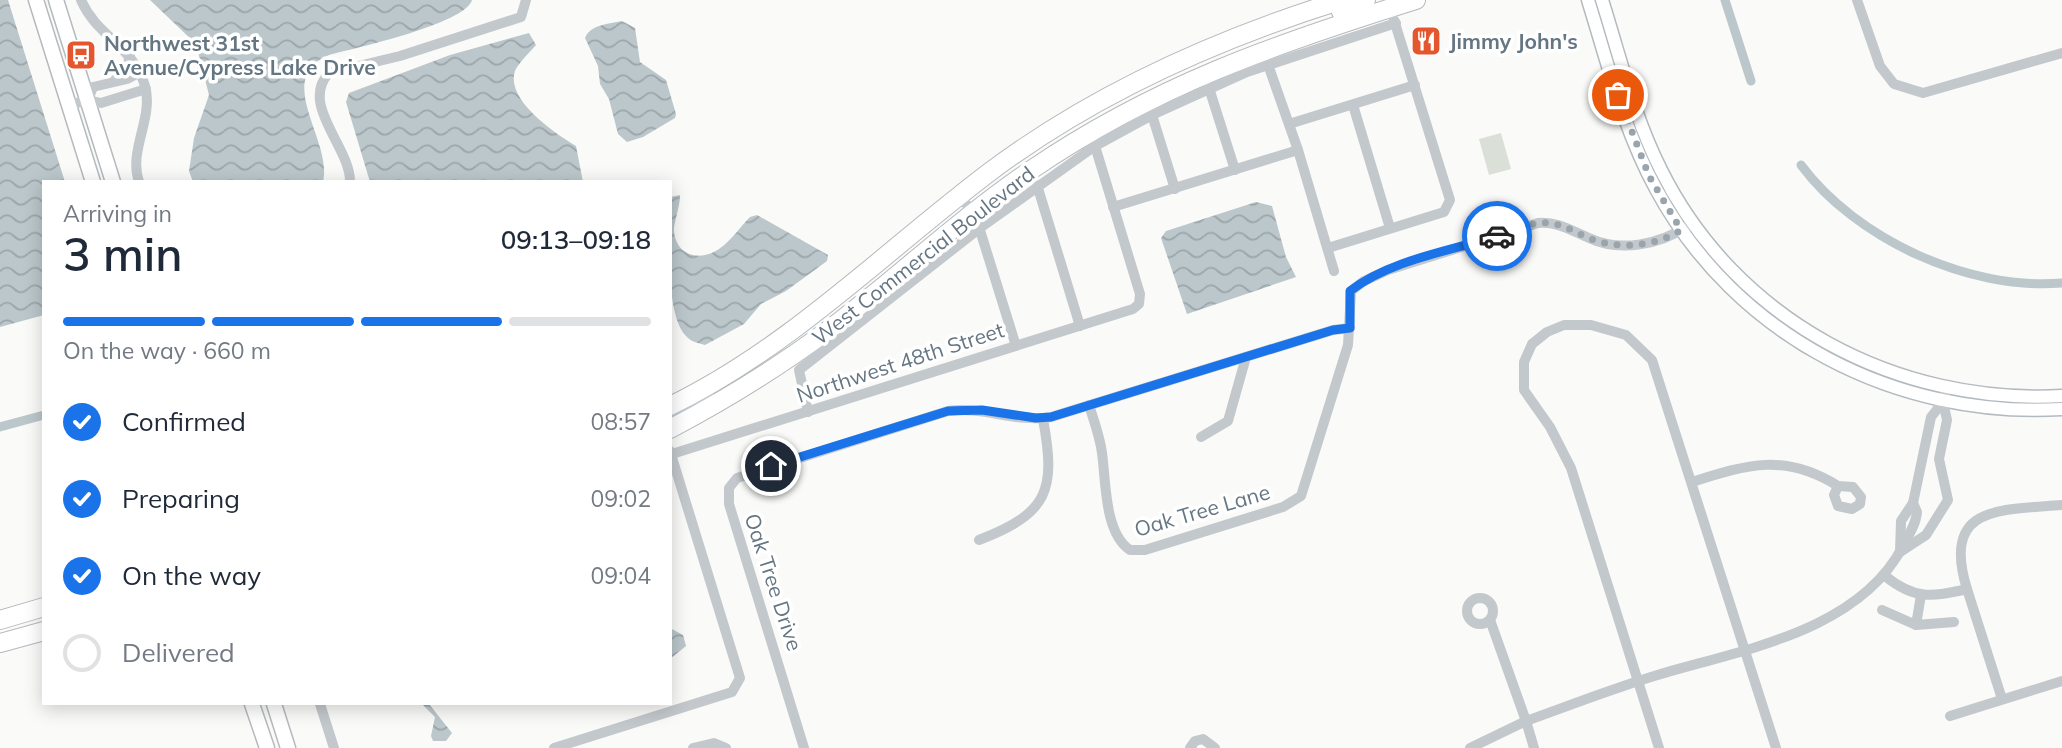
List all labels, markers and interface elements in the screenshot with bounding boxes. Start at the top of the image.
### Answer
restaurant icon: Jimmy John's [1409,24,1443,58]
place label: Jimmy John's [1449,28,1578,54]
place label: Northwest 31st Avenue/Cypress Lake Drive [104,30,376,80]
bus stop icon: Northwest 31st Avenue/Cypress Lake Drive [64,38,98,72]
pin [1588,65,1648,125]
icon: bag [1599,76,1637,114]
street label: West Commercial Boulevard [807,160,1039,350]
text: Arriving in [63,199,172,228]
courier [1462,201,1532,271]
icon: car [1478,217,1516,255]
text: 09:13–09:18 [501,223,651,256]
text: 3 min [63,225,182,283]
street label: Northwest 48th Street [793,316,1007,408]
text: On the way · 660 m [63,336,271,365]
icon: check [63,403,101,441]
text: Confirmed [122,405,246,438]
text: 08:57 [591,407,651,436]
pin [741,436,801,496]
icon: home [752,447,790,485]
street label: Oak Tree Lane [1131,478,1273,542]
icon: check [63,480,101,518]
text: Preparing [122,482,240,515]
text: 09:02 [591,484,651,513]
street label: Oak Tree Drive [740,510,808,654]
icon: check [63,557,101,595]
text: On the way [122,559,261,592]
text: 09:04 [591,561,651,590]
text: Delivered [122,636,235,669]

